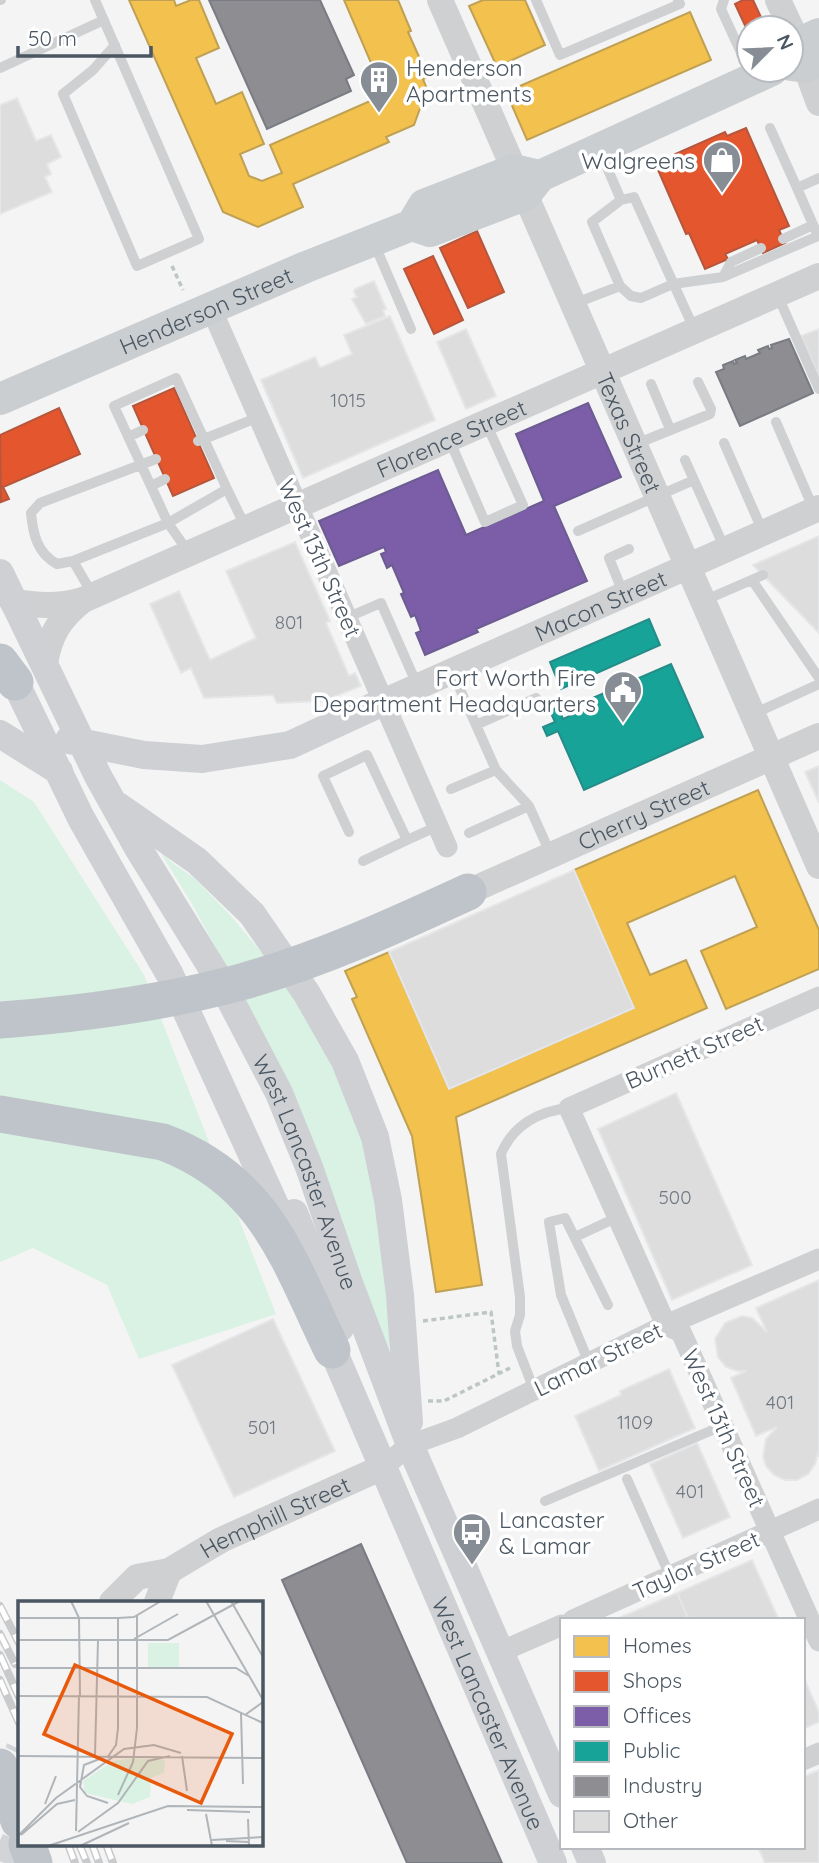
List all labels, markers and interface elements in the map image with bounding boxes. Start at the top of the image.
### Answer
scale bar [18,14,150,58]
north arrow [735,14,805,84]
text: 50 m [28,25,77,51]
text: N [772,31,799,53]
place label: Henderson Apartments [406,53,532,108]
building icon: Henderson Apartments [358,59,400,114]
shop icon: Walgreens [701,139,743,194]
place label: Walgreens [581,146,695,175]
street label: Henderson Street [115,260,297,360]
street label: Texas Street [590,367,668,498]
house number: 1015 [330,388,366,412]
street label: Florence Street [372,392,531,484]
street label: West 13th Street [272,474,368,642]
street label: Macon Street [530,563,671,647]
house number: 801 [275,610,303,634]
place label: Fort Worth Fire Department Headquarters [313,663,596,718]
public building icon: Fort Worth Fire Department Headquarters [602,669,644,724]
street label: Cherry Street [573,772,714,856]
street label: Burnett Street [621,1009,768,1095]
street label: West Lancaster Avenue [247,1049,365,1293]
house number: 500 [659,1185,691,1209]
street label: Lamar Street [529,1315,667,1403]
street label: West 13th Street [676,1344,772,1512]
house number: 401 [766,1390,794,1414]
house number: 1109 [617,1410,653,1434]
house number: 501 [248,1415,276,1439]
street label: Hemphill Street [194,1469,354,1564]
house number: 401 [676,1479,704,1503]
place label: Lancaster & Lamar [499,1505,605,1560]
bus stop icon: Lancaster & Lamar [451,1511,493,1566]
street label: Taylor Street [628,1524,764,1606]
street label: West Lancaster Avenue [426,1593,551,1834]
inset map [18,1601,262,1846]
legend [560,1618,805,1849]
text: Homes [623,1632,692,1658]
text: Shops [623,1667,682,1693]
text: Offices [623,1702,691,1728]
text: Public [623,1737,680,1763]
text: Industry [623,1772,702,1798]
text: Other [623,1807,678,1833]

